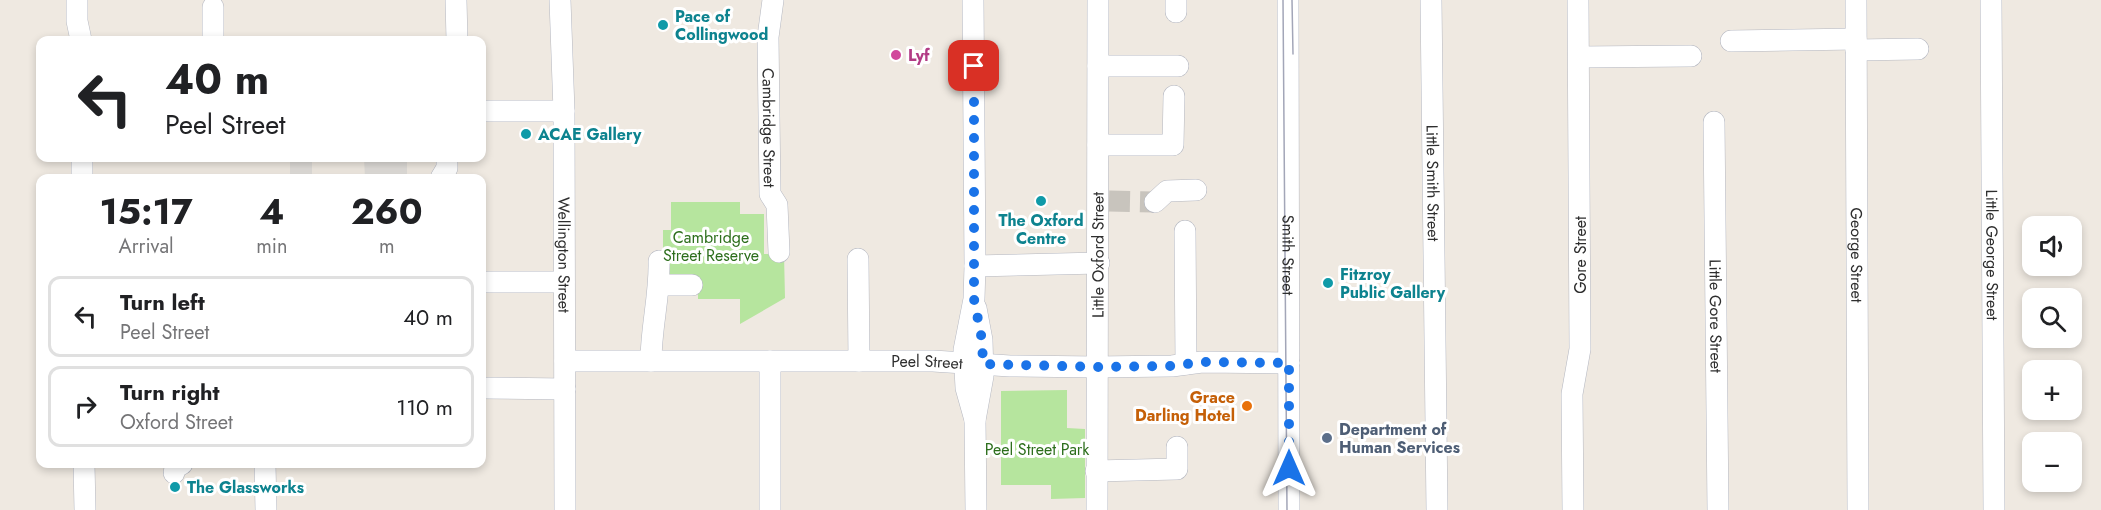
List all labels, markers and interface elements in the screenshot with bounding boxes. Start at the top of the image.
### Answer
place label: Pace of Collingwood [675,5,768,46]
marker: Pace of Collingwood [656,18,670,32]
pin [948,40,999,91]
place label: Lyf [908,44,931,67]
marker: Lyf [889,48,903,62]
text: 40 m [165,49,269,110]
icon: arrive [957,49,990,82]
icon: left [66,60,144,138]
street label: Cambridge Street [756,68,781,188]
text: Peel Street [165,105,286,144]
place label: ACAE Gallery [537,123,642,146]
street label: Little Smith Street [1420,125,1445,242]
marker: ACAE Gallery [519,127,533,141]
text: 15:17 [99,185,193,237]
text: 4 [259,185,284,237]
text: 260 [351,185,422,237]
street label: Little George Street [1980,189,2004,321]
street label: Little Oxford Street [1086,192,1110,318]
marker: The Oxford Centre [1034,194,1048,208]
street label: Wellington Street [552,197,576,313]
street label: George Street [1845,207,1868,303]
place label: The Oxford Centre [998,209,1084,250]
street label: Smith Street [1276,215,1300,296]
street label: Gore Street [1569,216,1592,294]
map controls [2022,216,2082,492]
button: sound [2022,216,2082,276]
park label: Cambridge Street Reserve [663,226,759,267]
text: Arrival [119,232,174,261]
text: min [256,232,287,261]
text: m [379,232,395,261]
street label: Little Gore Street [1703,259,1728,373]
place label: Fitzroy Public Gallery [1340,263,1446,304]
marker: Fitzroy Public Gallery [1321,276,1335,290]
text: Turn left [120,286,205,318]
button: search [2022,288,2082,348]
icon: left [69,300,102,333]
text: 40 m [403,301,453,333]
text: Peel Street [120,318,209,347]
street label: Peel Street [891,350,964,375]
button: + [2022,360,2082,420]
text: Turn right [120,376,220,408]
place label: Grace Darling Hotel [1135,386,1235,427]
icon: right [69,390,102,423]
text: 110 m [396,391,453,423]
marker: Grace Darling Hotel [1240,399,1254,413]
text: Oxford Street [120,408,233,437]
place label: Department of Human Services [1339,418,1460,459]
marker: Department of Human Services [1320,431,1334,445]
button: − [2022,432,2082,492]
position arrow [1257,436,1321,500]
park label: Peel Street Park [985,438,1090,461]
place label: The Glassworks [187,476,304,499]
marker: The Glassworks [168,480,182,494]

